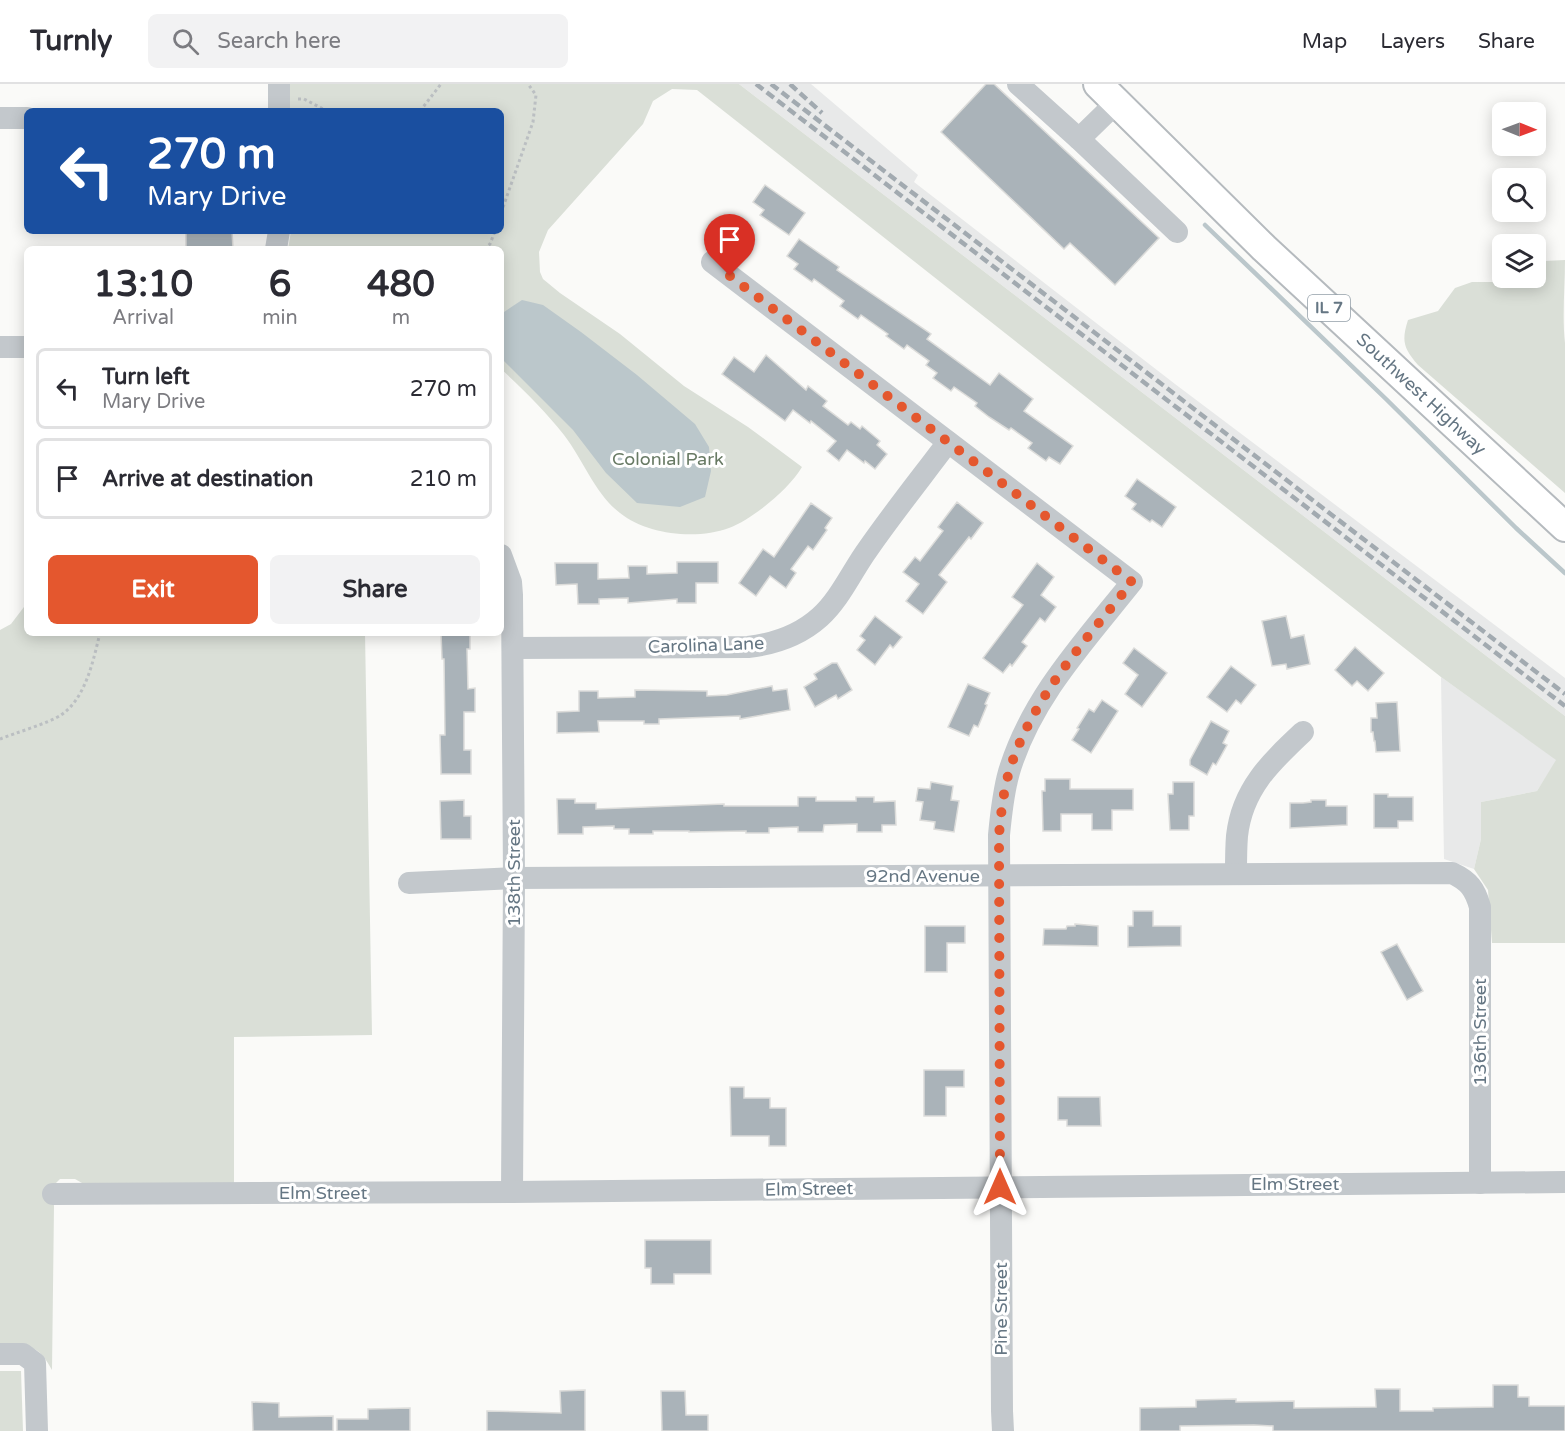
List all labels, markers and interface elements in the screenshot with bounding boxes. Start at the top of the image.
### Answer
search box [148,14,568,68]
text: Turnly [30,24,112,58]
icon: search [169,25,202,58]
text: Search here [217,28,341,54]
text: Map [1302,29,1347,54]
text: Layers [1380,29,1445,54]
text: Share [1478,29,1535,54]
north arrow [1492,102,1546,156]
map controls [1492,102,1546,288]
text: 270 m [147,129,276,180]
icon: left [48,132,126,210]
button: search [1492,168,1546,222]
text: Mary Drive [147,180,287,213]
pin [704,214,755,276]
icon: arrive [713,223,746,256]
button: layers [1492,234,1546,288]
text: 13:10 [93,263,193,306]
text: 6 [269,263,291,306]
text: 480 [367,263,435,306]
road number: IL 7 [1308,295,1350,321]
text: Arrival [112,306,174,330]
text: min [262,306,298,330]
text: m [392,306,410,330]
street label: Southwest Highway [1352,328,1491,460]
text: Turn left [102,364,190,390]
icon: left [51,372,84,405]
text: 270 m [410,376,477,402]
text: Mary Drive [102,390,205,414]
park label: Colonial Park [612,448,724,470]
icon: arrive [51,462,84,495]
text: Arrive at destination [102,466,313,492]
text: 210 m [410,466,477,492]
button: Exit [48,555,258,624]
button: Share [270,555,480,624]
street label: Carolina Lane [647,632,765,658]
street label: 138th Street [503,819,525,927]
street label: 92nd Avenue [866,865,980,887]
street label: 136th Street [1469,978,1491,1086]
position arrow [968,1155,1032,1219]
street label: Elm Street [1251,1173,1339,1195]
street label: Elm Street [765,1177,854,1201]
street label: Elm Street [279,1182,367,1204]
street label: Pine Street [990,1262,1012,1356]

